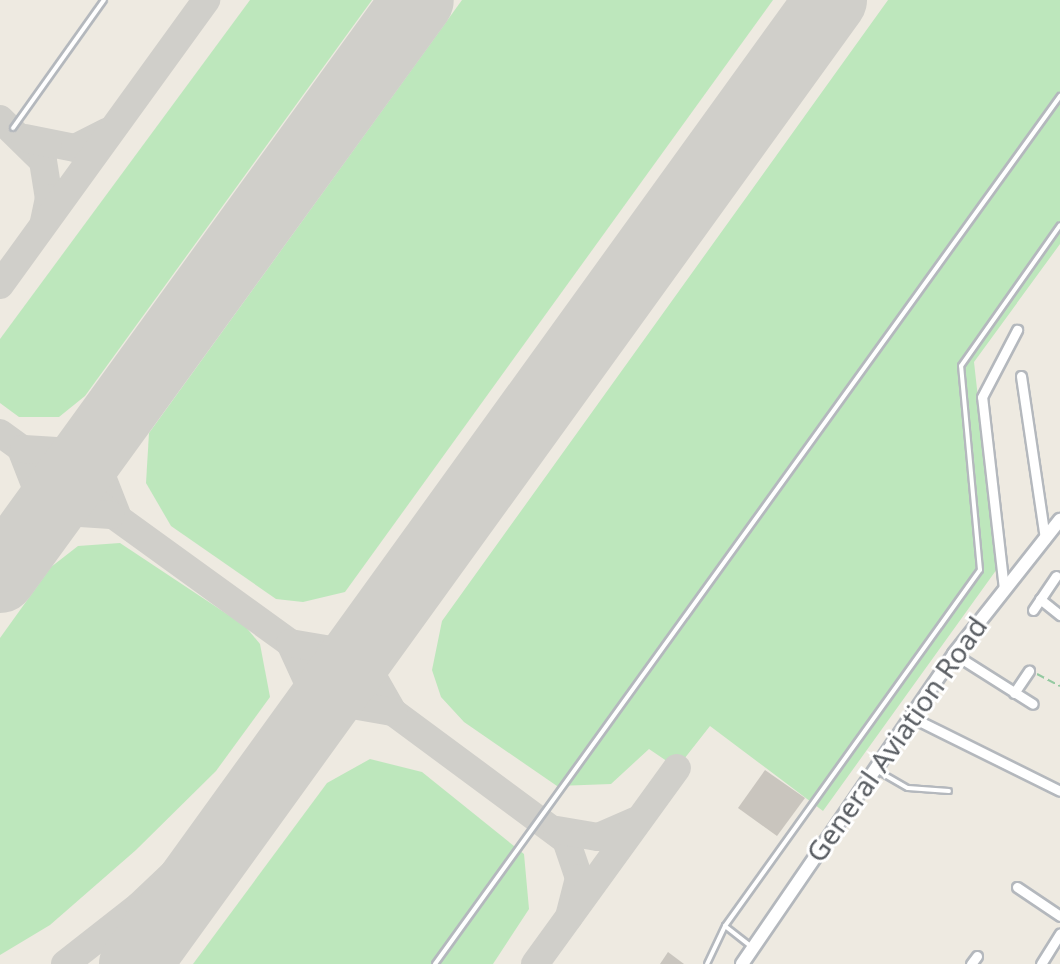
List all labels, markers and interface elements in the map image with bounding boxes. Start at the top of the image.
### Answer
street label: General Aviation Road [799,610,993,868]

